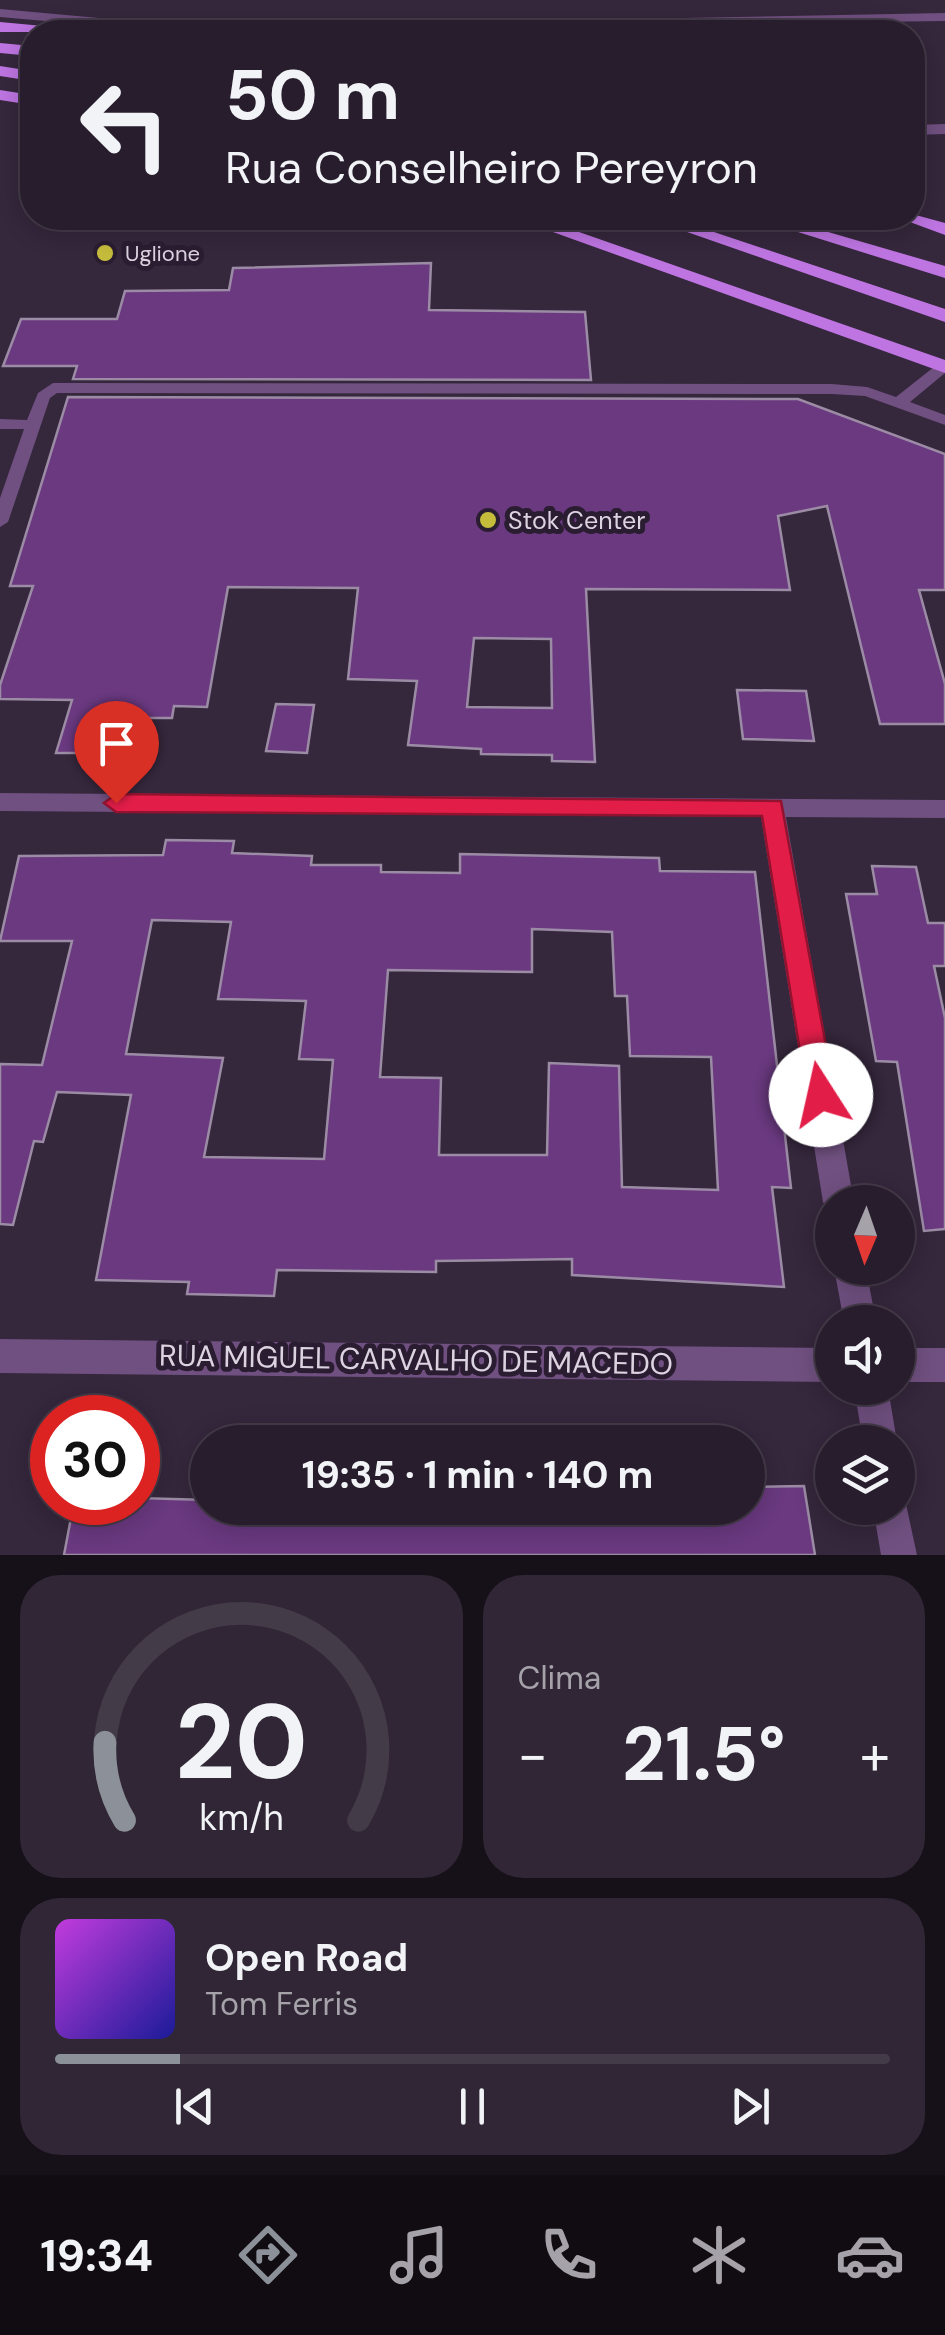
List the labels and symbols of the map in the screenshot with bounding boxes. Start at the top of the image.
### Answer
place label: Uglione [125,239,200,268]
marker: Uglione [94,242,116,264]
place label: Stok Center [508,504,645,537]
marker: Stok Center [477,509,499,531]
pin [74,701,159,804]
position arrow [769,1043,873,1147]
north arrow [815,1185,915,1285]
street label: RUA MIGUEL CARVALHO DE MACEDO [159,1336,673,1383]
speed limit sign: 30 [30,1395,160,1525]

